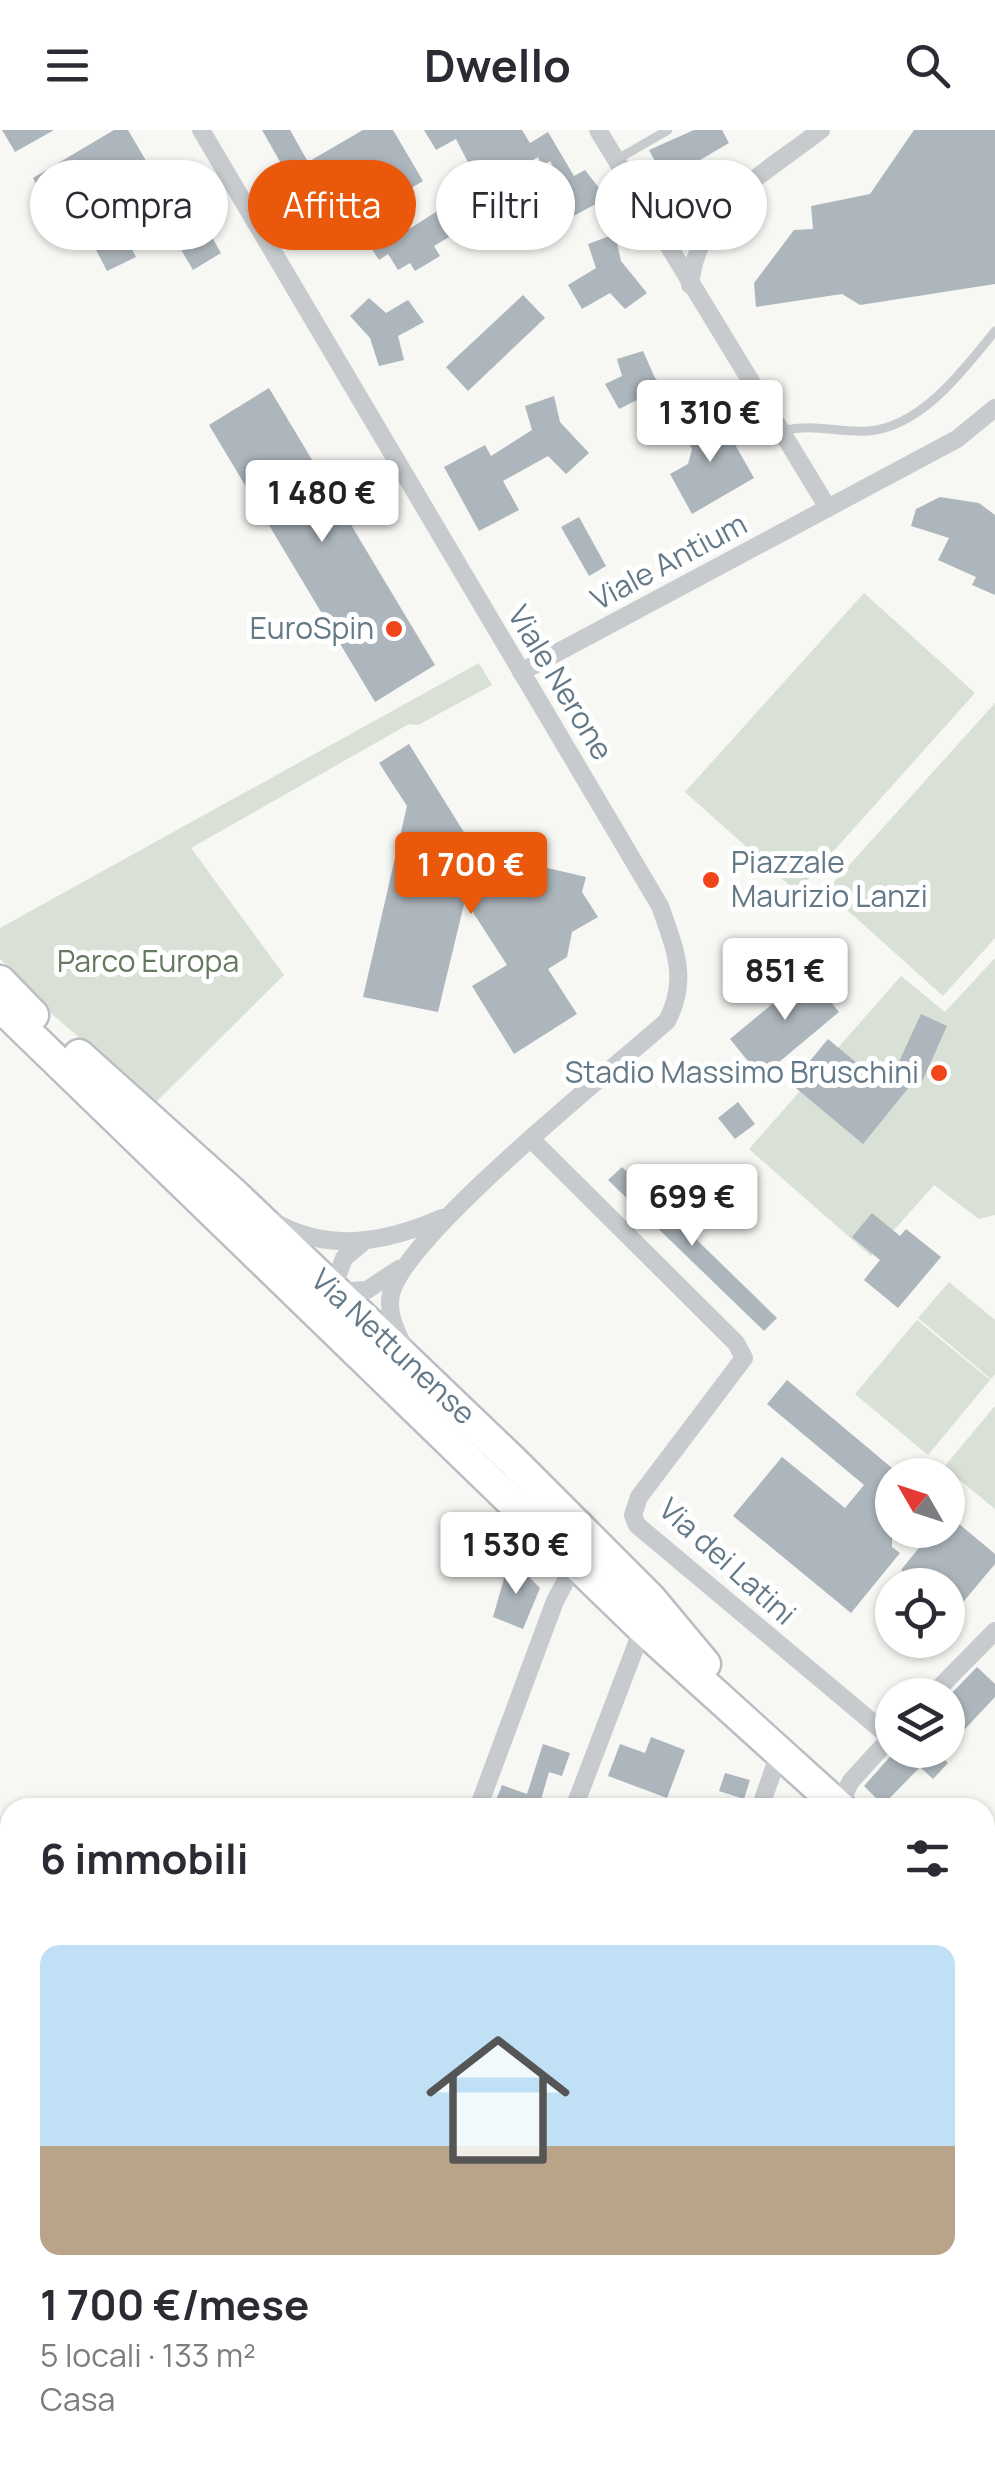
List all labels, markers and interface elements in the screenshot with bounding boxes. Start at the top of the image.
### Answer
text: Dwello [424,34,571,96]
icon: menu [40,38,95,93]
icon: search [900,38,955,93]
chip: Compra [30,160,228,250]
chip: Affitta [248,160,416,250]
chip: Filtri [436,160,575,250]
chip: Nuovo [595,160,767,250]
pin: 1 310 € [618,380,802,465]
text: 1 310 € [659,390,761,434]
pin: 1 480 € [230,460,414,545]
text: 1 480 € [268,470,376,514]
street label: Viale Antium [583,502,753,619]
street label: Viale Nerone [499,597,623,767]
place label: EuroSpin [250,607,374,648]
marker: EuroSpin [383,618,405,640]
pin: 1 700 € [379,832,563,917]
place label: Piazzale Maurizio Lanzi [731,841,928,916]
text: 1 700 € [417,842,525,886]
marker: Piazzale Maurizio Lanzi [700,869,722,891]
pin: 851 € [715,938,855,1023]
park label: Parco Europa [57,940,239,981]
text: 851 € [745,948,825,992]
place label: Stadio Massimo Bruschini [565,1051,919,1092]
marker: Stadio Massimo Bruschini [928,1062,950,1084]
pin: 699 € [622,1164,762,1249]
text: 699 € [648,1174,736,1218]
street label: Via Nettunense [303,1259,485,1433]
north arrow [875,1458,965,1548]
map controls [875,1458,965,1768]
street label: Via dei Latini [651,1488,805,1633]
pin: 1 530 € [424,1512,608,1597]
text: 1 530 € [462,1522,570,1566]
button: locate [875,1568,965,1658]
button: layers [875,1678,965,1768]
text: 6 immobili [40,1829,249,1887]
icon: filters [900,1831,955,1886]
icon: home [408,2010,588,2190]
text: 1 700 €/mese [40,2275,309,2333]
text: 5 locali · 133 m² [40,2333,256,2377]
text: Casa [40,2377,115,2421]

